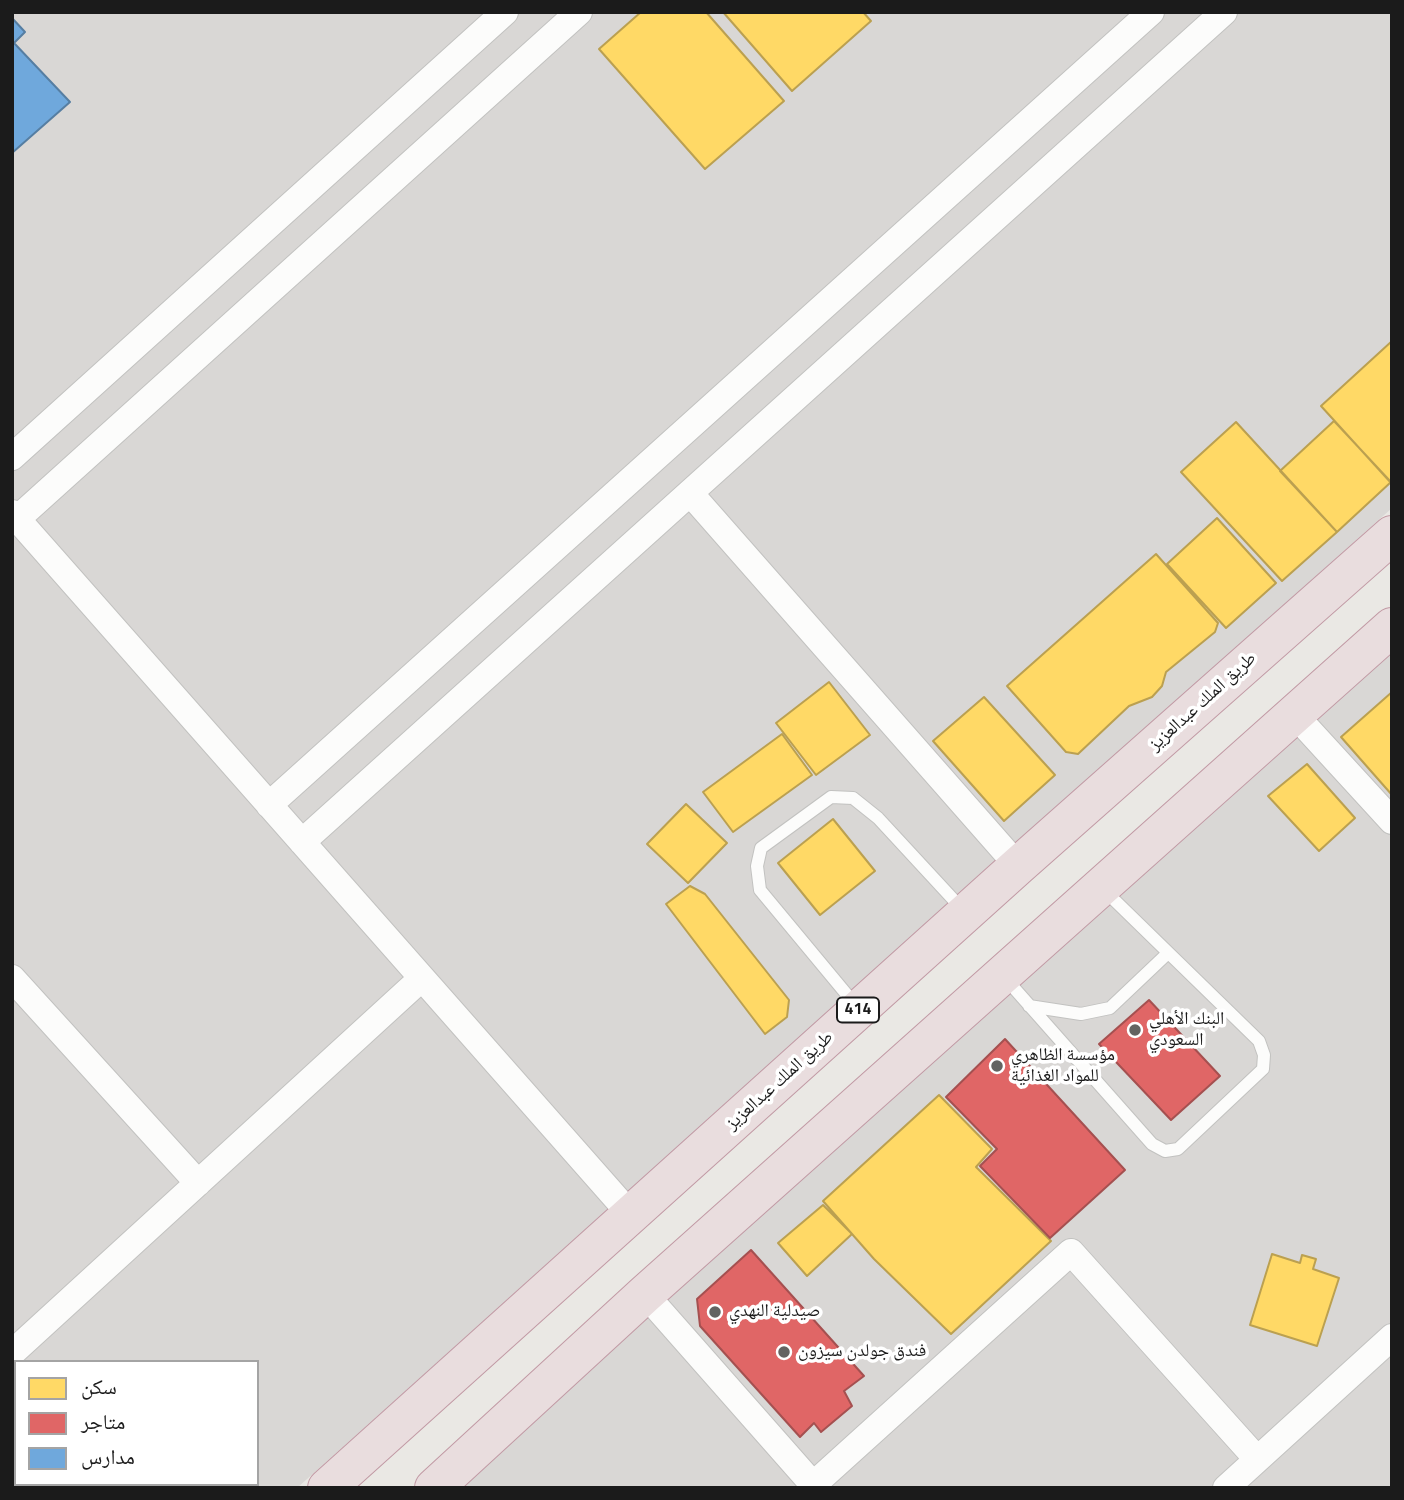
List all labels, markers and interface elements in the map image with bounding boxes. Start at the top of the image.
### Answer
street label: طريق الملك عبدالعزيز [1145,648,1261,756]
road number: 414 [837,998,879,1022]
place label: البنك الأهلي السعودي [1149,1009,1224,1052]
marker: البنك الأهلي السعودي [1127,1022,1143,1038]
street label: طريق الملك عبدالعزيز [722,1027,838,1135]
place label: مؤسسة الظاهري للمواد الغذائية [1011,1045,1115,1088]
marker: مؤسسة الظاهري للمواد الغذائية [989,1058,1005,1074]
place label: صيدلية النهدي [729,1301,820,1323]
marker: صيدلية النهدي [707,1304,723,1320]
place label: فندق جولدن سيزون [798,1341,926,1363]
marker: فندق جولدن سيزون [776,1344,792,1360]
legend [14,1360,259,1486]
text: سكن [81,1370,117,1402]
text: متاجر [81,1405,125,1437]
text: مدارس [81,1440,135,1472]

